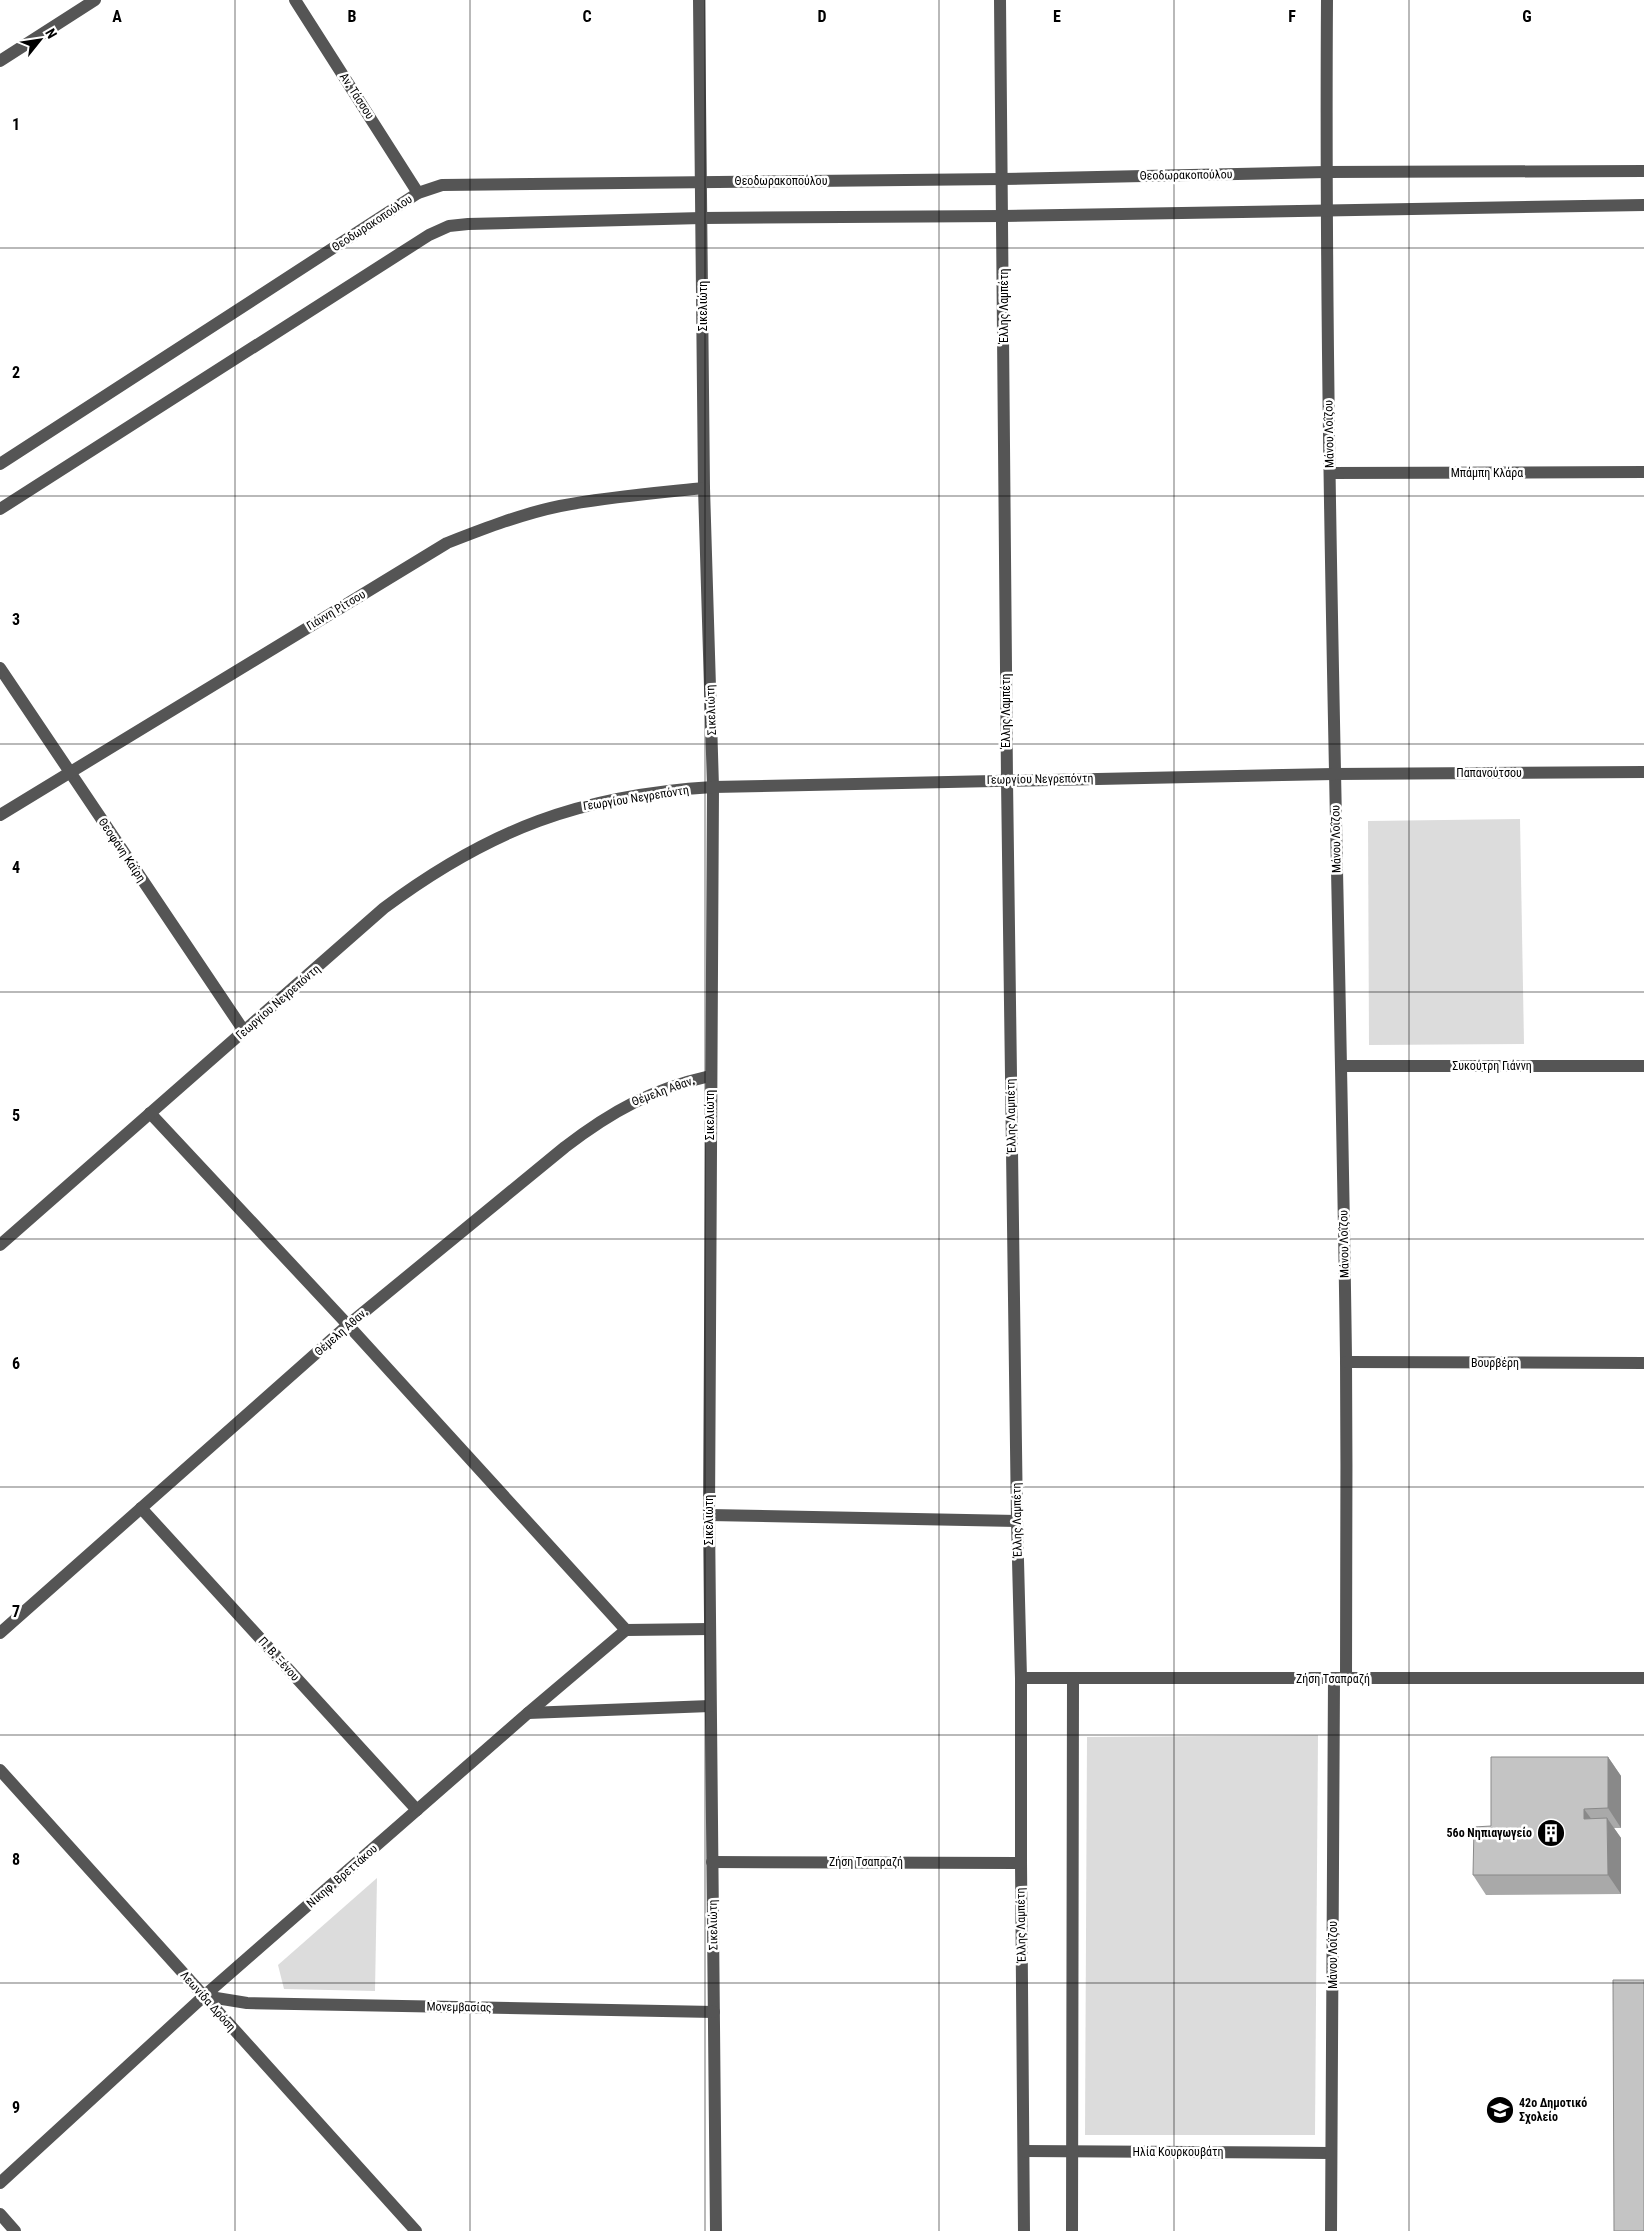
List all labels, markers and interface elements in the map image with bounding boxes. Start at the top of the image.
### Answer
text: A [112,7,122,26]
text: B [348,7,357,26]
text: C [582,7,592,26]
text: D [817,7,827,26]
text: E [1053,7,1061,26]
text: F [1288,7,1296,26]
text: G [1522,7,1532,26]
north arrow [15,15,65,65]
text: N [42,26,60,41]
street label: Αν. Τάσσου [337,70,377,122]
text: 1 [12,115,20,134]
street label: Θεοδωρακοπούλου [1139,167,1233,183]
street label: Θεοδωρακοπούλου [735,174,828,188]
street label: Θεοδωρακοπούλου [329,192,415,254]
street label: Έλλης Λαμπέτη [997,269,1011,344]
street label: Σικελιώτη [696,281,710,331]
text: 2 [12,363,20,382]
street label: Μάνου Λοΐζου [1321,400,1337,468]
street label: Μπάμπη Κλάρα [1451,466,1523,480]
street label: Γιάννη Ρίτσου [304,587,368,633]
text: 3 [12,610,20,629]
street label: Έλλης Λαμπέτη [999,674,1013,749]
street label: Σικελιώτη [703,684,719,736]
street label: Παπανούτσου [1456,766,1522,780]
street label: Γεωργίου Νεγρεπόντη [986,771,1094,787]
street label: Γεωργίου Νεγρεπόντη [582,783,690,813]
street label: Μάνου Λοΐζου [1328,805,1344,873]
street label: Θεοφάνη Καΐρη [96,815,148,885]
text: 4 [12,858,20,877]
street label: Γεωργίου Νεγρεπόντη [233,962,323,1042]
street label: Συκούτρη Γιάννη [1452,1059,1532,1073]
street label: Θέμελη Αθαν. [630,1073,696,1109]
street label: Έλλης Λαμπέτη [1003,1078,1019,1155]
street label: Σικελιώτη [703,1090,717,1140]
text: 5 [12,1106,20,1125]
street label: Μάνου Λοΐζου [1336,1210,1352,1278]
street label: Θέμελη Αθαν. [312,1305,370,1359]
text: 6 [12,1354,20,1373]
street label: Βουρβέρη [1471,1356,1519,1370]
street label: Έλλης Λαμπέτη [1009,1482,1025,1559]
street label: Σικελιώτη [702,1495,716,1545]
text: 7 [12,1602,20,1621]
street label: Π. Β. Ξένου [256,1634,303,1684]
street label: Ζήση Τσαπραζή [1296,1672,1370,1686]
building icon: 56ο Νηπιαγωγείο [1536,1818,1566,1848]
place label: 56ο Νηπιαγωγείο [1447,1826,1532,1840]
street label: Νικηφ. Βρεττάκου [304,1841,380,1910]
text: 8 [12,1850,20,1869]
street label: Ζήση Τσαπραζή [829,1855,903,1869]
street label: Έλλης Λαμπέτη [1013,1887,1029,1964]
street label: Σικελιώτη [706,1900,720,1950]
street label: Μάνου Λοΐζου [1326,1921,1340,1989]
street label: Λεωνίδα Δρόση [177,1968,239,2034]
street label: Μονεμβασίας [426,1999,492,2015]
school or university icon: 42ο Δημοτικό Σχολείο [1485,2095,1515,2125]
place label: 42ο Δημοτικό Σχολείο [1519,2096,1587,2125]
text: 9 [12,2098,20,2117]
street label: Ηλία Κουρκουβάτη [1132,2145,1224,2159]

